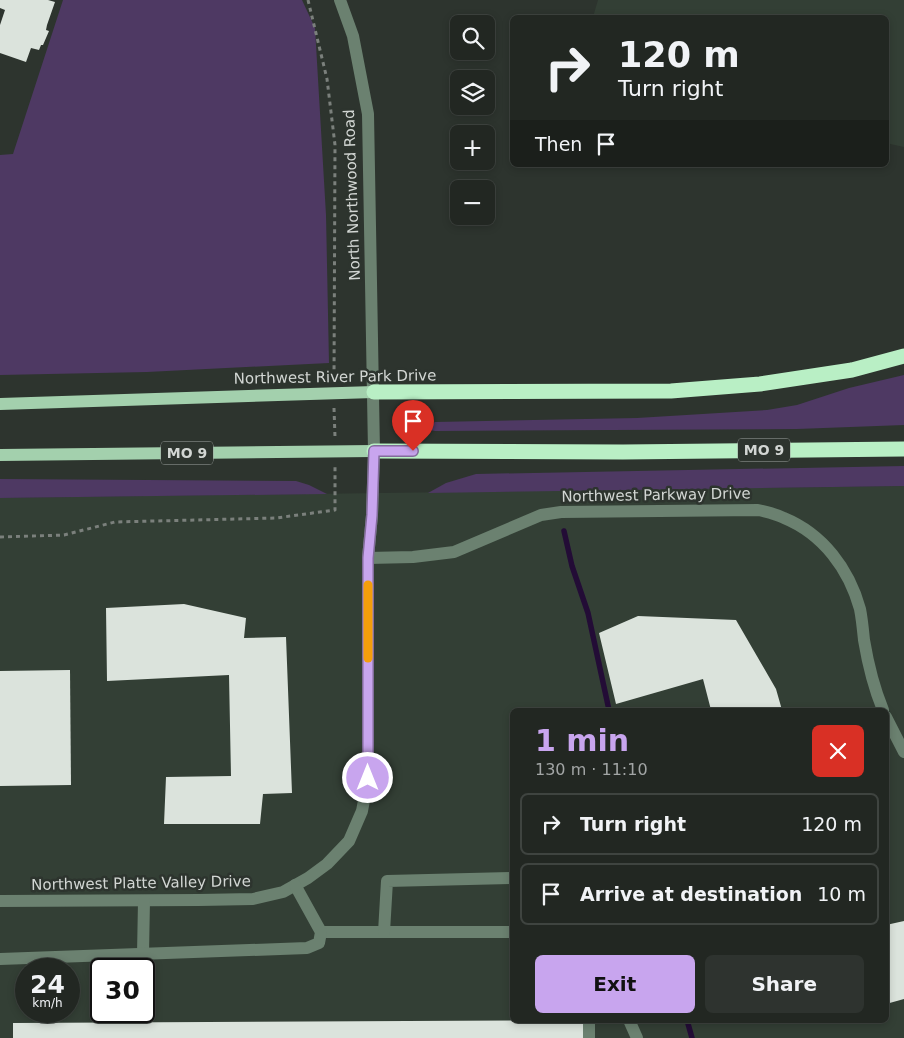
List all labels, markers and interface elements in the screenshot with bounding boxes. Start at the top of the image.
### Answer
map controls [450,15,495,225]
button: search [450,15,495,60]
icon: right [535,35,600,100]
text: 120 m [618,35,740,75]
button: layers [450,70,495,115]
text: Turn right [618,76,723,101]
street label: North Northwood Road [340,109,364,281]
button: + [450,125,495,170]
icon: arrive [592,130,620,158]
text: Then [535,133,582,155]
button: − [450,180,495,225]
street label: Northwest River Park Drive [233,366,437,388]
pin [392,400,434,451]
icon: arrive [399,407,427,435]
road number: MO 9 [738,438,790,462]
road number: MO 9 [161,442,213,464]
street label: Northwest Parkway Drive [561,484,751,506]
text: 1 min [535,723,629,758]
button: close [812,725,864,777]
position arrow [341,751,393,803]
text: 130 m · 11:10 [535,760,648,779]
icon: right [537,810,565,838]
text: Turn right [580,813,686,835]
text: 120 m [801,813,862,835]
street label: Northwest Platte Valley Drive [31,872,251,894]
icon: arrive [537,880,565,908]
text: Arrive at destination [580,883,802,905]
text: 10 m [817,883,866,905]
button: Exit [535,955,695,1013]
button: Share [705,955,864,1013]
speed limit sign: 30 [90,958,155,1023]
text: 24 [30,970,65,999]
text: km/h [32,996,63,1010]

